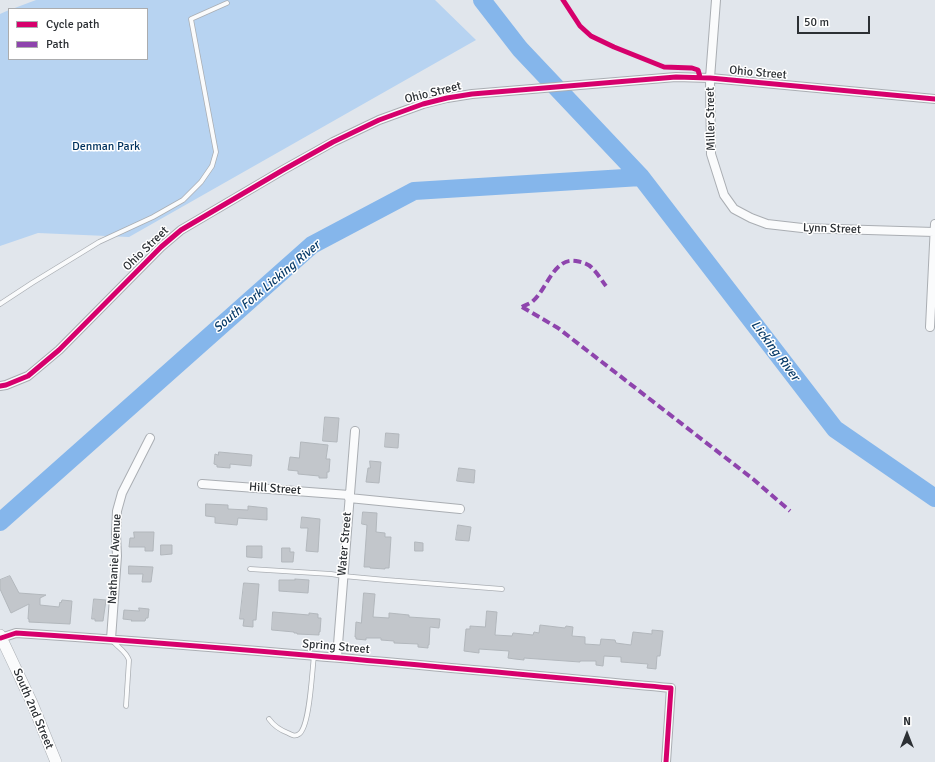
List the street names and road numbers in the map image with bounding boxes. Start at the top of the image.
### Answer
street label: Ohio Street [729,63,787,83]
street label: Ohio Street [403,79,463,107]
street label: Miller Street [703,87,719,151]
street label: Lynn Street [803,221,861,237]
street label: Ohio Street [120,224,172,274]
street label: Hill Street [248,480,302,498]
street label: Water Street [335,511,355,577]
street label: Nathaniel Avenue [105,513,125,605]
street label: Spring Street [302,637,370,657]
street label: South 2nd Street [10,667,56,751]

